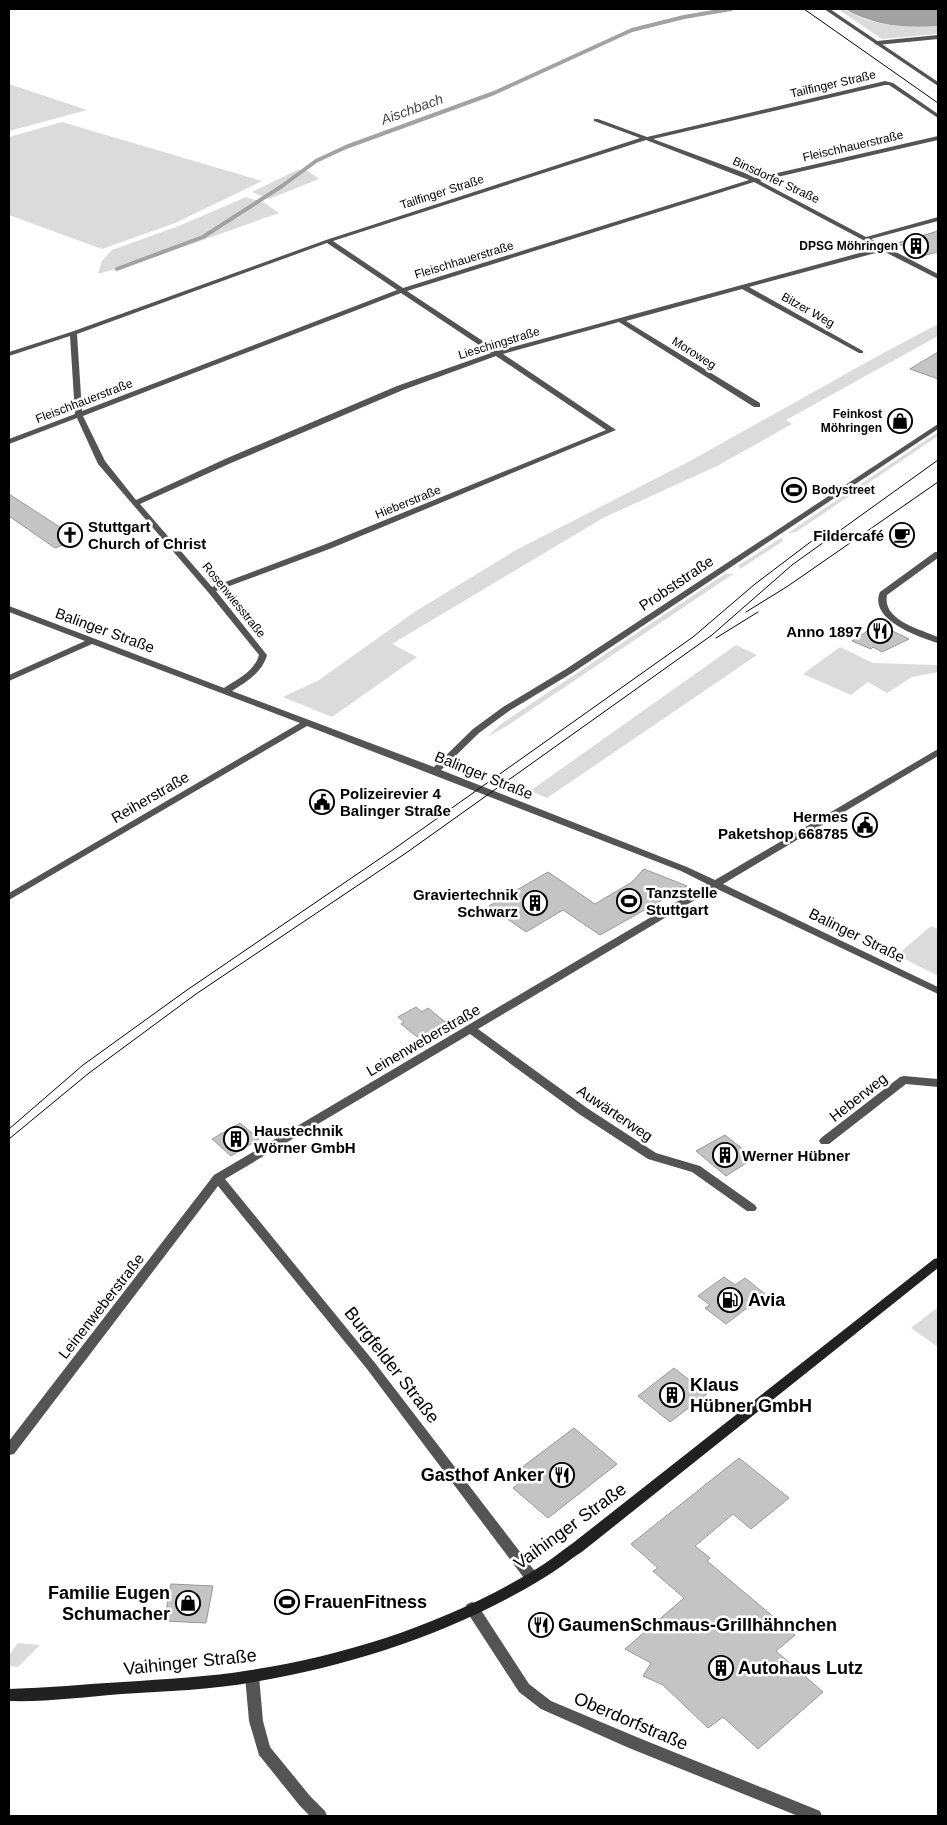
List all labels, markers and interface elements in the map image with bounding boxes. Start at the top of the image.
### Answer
street label: Tailfinger Straße [789,67,877,101]
water label: Aischbach [378,90,445,128]
street label: Fleischhauerstraße [801,128,905,164]
street label: Binsdorfer Straße [730,154,822,206]
street label: Tailfinger Straße [398,172,486,212]
building icon: DPSG Möhringen [903,233,929,259]
street label: Fleischhauerstraße [413,238,515,282]
place label: DPSG Möhringen [799,239,898,253]
street label: Bitzer Weg [779,290,837,330]
street label: Lieschingstraße [456,324,542,362]
street label: Moroweg [669,334,719,372]
street label: Fleischhauerstraße [34,376,135,426]
place label: Feinkost Möhringen [821,407,882,435]
shop icon: Feinkost Möhringen [887,408,913,434]
sports icon: Bodystreet [781,477,807,503]
street label: Hieberstraße [373,482,443,521]
place label: Bodystreet [812,483,875,497]
place label: Stuttgart Church of Christ [88,518,206,552]
church icon: Stuttgart Church of Christ [57,522,83,548]
cafe icon: Fildercafé [889,522,915,548]
place label: Fildercafé [813,527,884,544]
street label: Probststraße [636,552,716,614]
street label: Rosenwiesstraße [199,560,269,641]
street label: Balinger Straße [53,604,157,656]
restaurant icon: Anno 1897 [867,618,893,644]
place label: Anno 1897 [786,623,862,640]
street label: Balinger Straße [433,748,535,802]
street label: Reiherstraße [108,768,192,826]
place label: Polizeirevier 4 Balinger Straße [340,785,451,819]
public building icon: Polizeirevier 4 Balinger Straße [309,789,335,815]
place label: Hermes Paketshop 668785 [718,808,848,842]
public building icon: Hermes Paketshop 668785 [852,812,878,838]
place label: Tanzstelle Stuttgart [646,884,717,918]
place label: Graviertechnik Schwarz [413,886,519,920]
sports icon: Tanzstelle Stuttgart [616,888,642,914]
building icon: Graviertechnik Schwarz [522,890,548,916]
street label: Balinger Straße [806,905,908,965]
street label: Leinenweberstraße [363,1001,483,1079]
street label: Heberweg [826,1069,890,1125]
street label: Auwärterweg [574,1081,656,1145]
place label: Haustechnik Wörner GmbH [254,1122,356,1156]
building icon: Haustechnik Wörner GmbH [223,1126,249,1152]
building icon: Werner Hübner [712,1142,738,1168]
place label: Werner Hübner [742,1147,850,1164]
street label: Leinenweberstraße [55,1250,147,1362]
fuel station icon: Avia [717,1287,743,1313]
place label: Avia [748,1290,786,1310]
street label: Burgfelder Straße [340,1303,444,1427]
place label: Klaus Hübner GmbH [690,1375,812,1416]
building icon: Klaus Hübner GmbH [659,1382,685,1408]
restaurant icon: Gasthof Anker [549,1462,575,1488]
place label: Gasthof Anker [421,1465,544,1485]
street label: Vaihinger Straße [510,1479,630,1573]
place label: Familie Eugen Schumacher [48,1583,170,1624]
sports icon: FrauenFitness [274,1589,300,1615]
shop icon: Familie Eugen Schumacher [175,1590,201,1616]
place label: FrauenFitness [304,1592,427,1612]
restaurant icon: GaumenSchmaus-Grillhähnchen [528,1612,554,1638]
place label: GaumenSchmaus-Grillhähnchen [558,1615,837,1635]
street label: Vaihinger Straße [122,1645,258,1679]
building icon: Autohaus Lutz [708,1655,734,1681]
place label: Autohaus Lutz [738,1658,863,1678]
street label: Oberdorfstraße [571,1688,691,1754]

